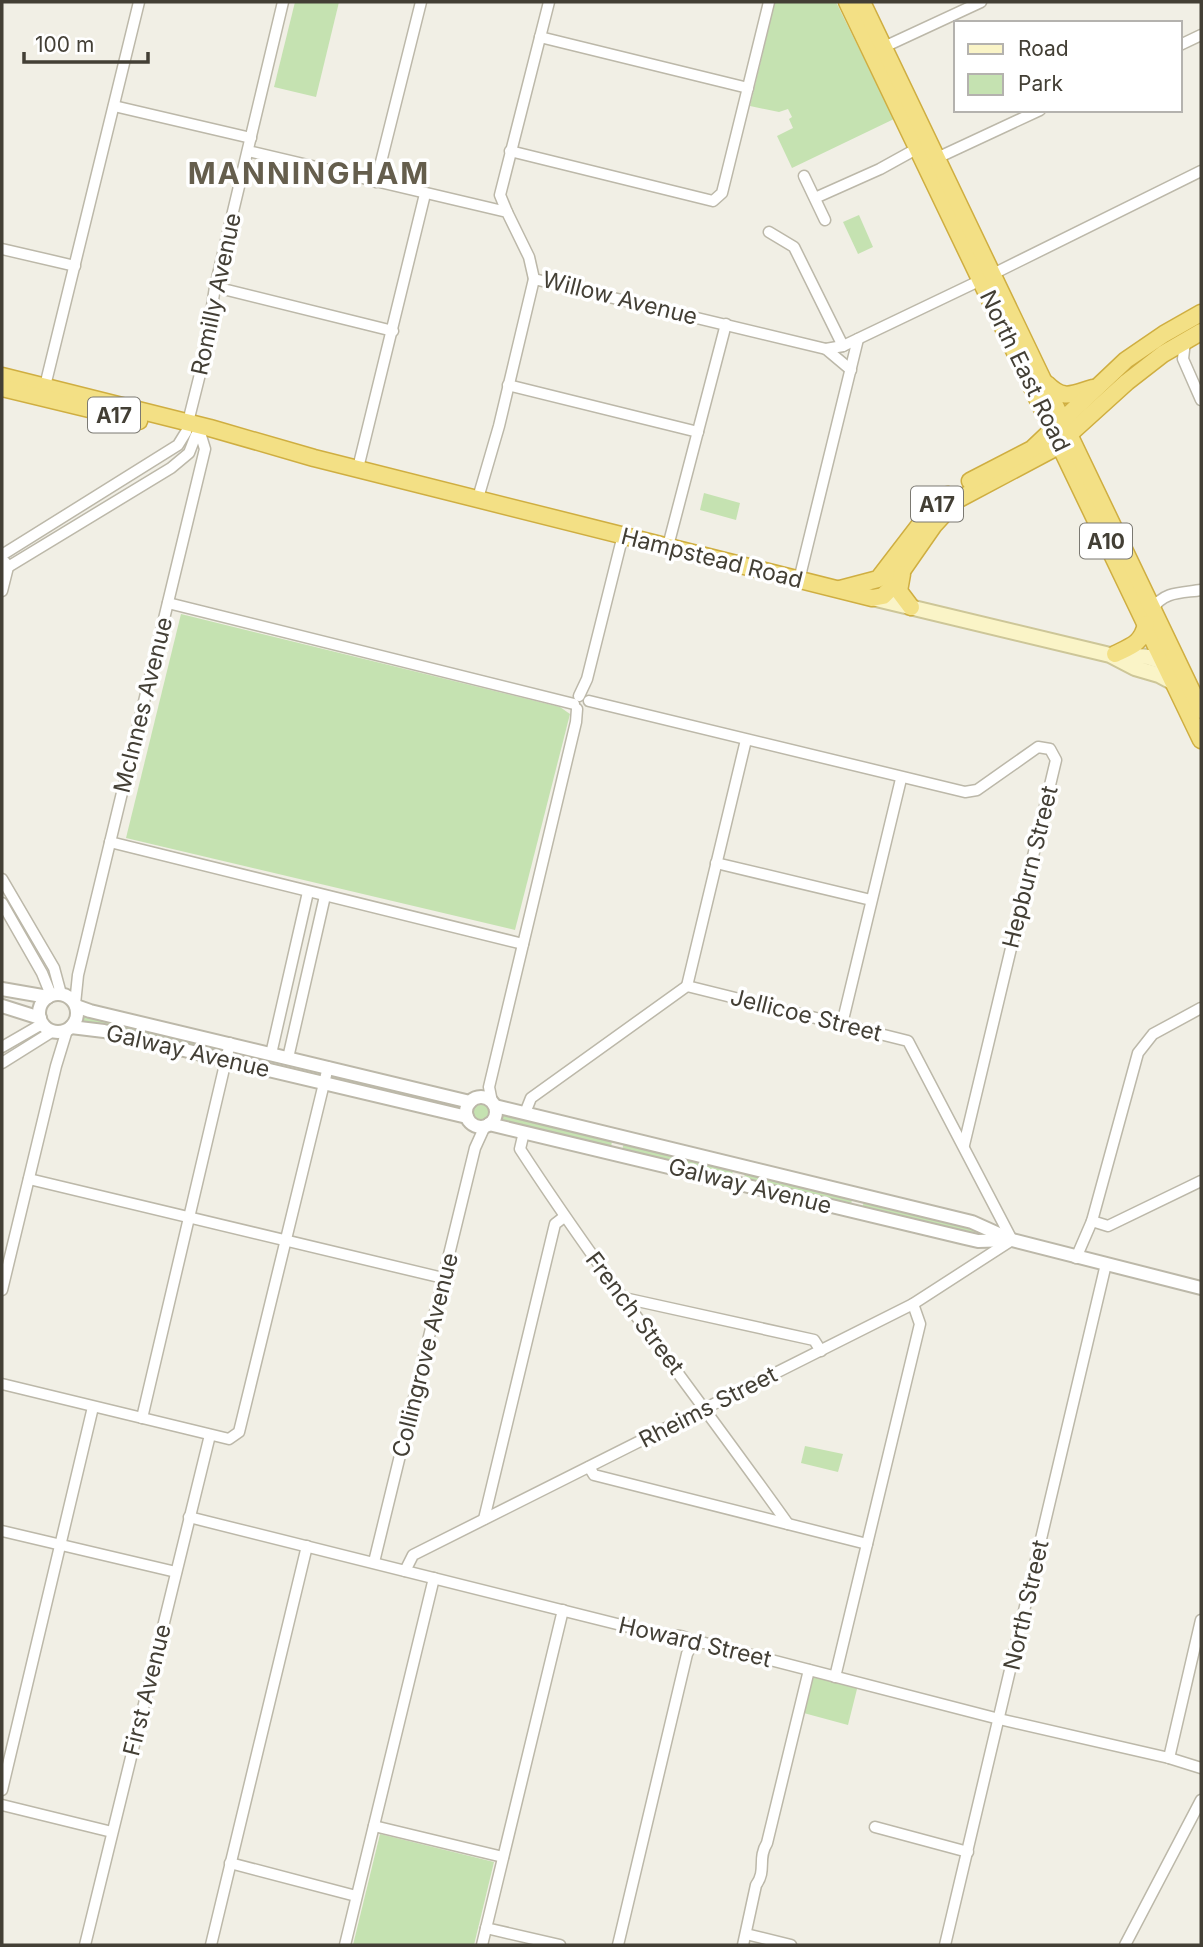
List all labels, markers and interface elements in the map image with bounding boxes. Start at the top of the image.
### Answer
scale bar [24,21,149,65]
legend [954,21,1182,112]
text: 100 m [35,32,94,57]
text: Road [1018,36,1069,61]
text: Park [1018,71,1063,96]
district label: MANNINGHAM [188,155,430,191]
street label: Romilly Avenue [185,210,247,378]
street label: Willow Avenue [540,265,700,331]
street label: North East Road [974,286,1076,456]
road number: A17 [88,398,140,432]
road number: A17 [911,486,963,522]
street label: Hampstead Road [618,522,806,594]
road number: A10 [1080,524,1132,558]
street label: McInnes Avenue [108,614,178,796]
street label: Hepburn Street [996,783,1064,951]
street label: Jellicoe Street [727,983,885,1047]
street label: Galway Avenue [103,1019,273,1083]
street label: Galway Avenue [665,1152,835,1220]
street label: French Street [580,1246,690,1380]
street label: Collingrove Avenue [386,1250,464,1460]
street label: Rheims Street [634,1360,782,1454]
street label: North Street [997,1537,1055,1673]
street label: Howard Street [616,1611,775,1673]
street label: First Avenue [117,1621,177,1759]

